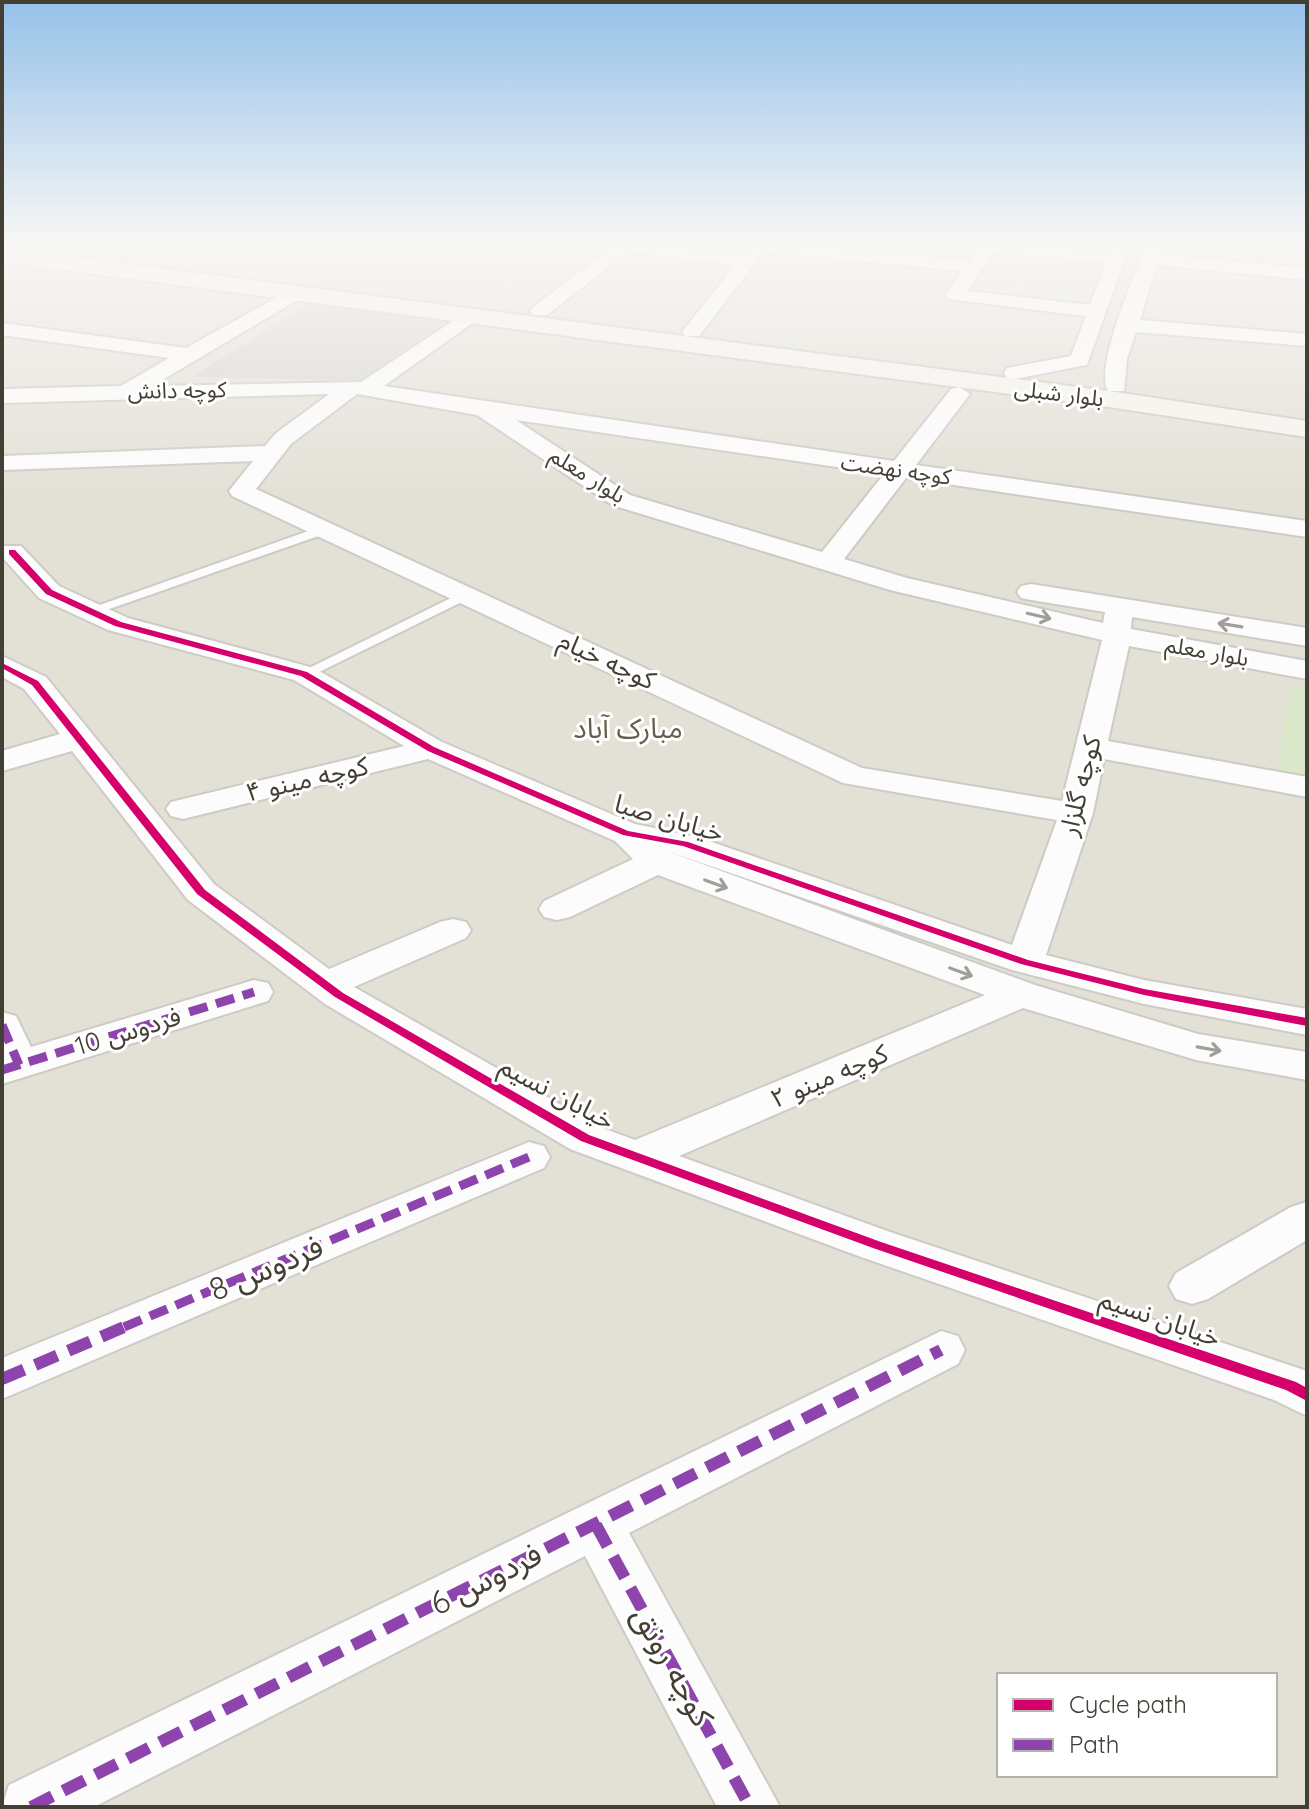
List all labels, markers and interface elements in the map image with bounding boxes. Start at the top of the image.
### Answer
street label: بلوار شبلی [1013,374,1105,412]
street label: کوچه دانش [127,375,228,406]
street label: بلوار معلم [543,441,631,512]
street label: کوچه نهضت [839,447,954,492]
one-way arrow [1026,610,1051,625]
one-way arrow [1218,617,1243,632]
street label: کوچه خیام [552,623,661,700]
street label: بلوار معلم [1163,630,1251,675]
district label: مبارک آباد [573,710,683,745]
street label: کوچه گلزار [1051,732,1109,841]
street label: کوچه مینو ۴ [242,748,372,810]
street label: خیابان صبا [611,786,728,849]
one-way arrow [704,877,729,892]
one-way arrow [948,966,973,980]
street label: فردوس 10 [71,999,185,1062]
street label: کوچه مینو ۲ [765,1036,893,1116]
one-way arrow [1196,1042,1221,1057]
street label: خیابان نسیم [492,1049,620,1140]
street label: فردوس 8 [202,1225,329,1309]
street label: خیابان نسیم [1094,1282,1225,1357]
street label: فردوس 6 [423,1533,548,1623]
street label: کوچه رونق [623,1598,724,1734]
legend [997,1673,1277,1777]
text: Cycle path [1069,1689,1187,1719]
text: Path [1069,1729,1120,1759]

